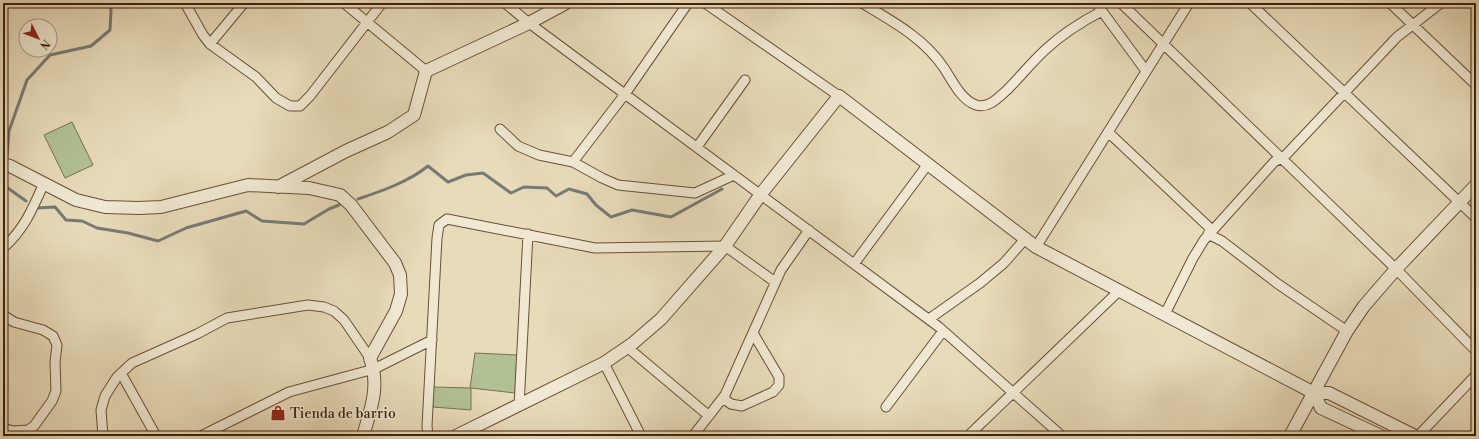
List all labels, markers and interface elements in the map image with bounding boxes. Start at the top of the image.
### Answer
north arrow [18,18,58,58]
text: N [36,36,53,52]
shop icon: Tienda de barrio [269,404,287,422]
place label: Tienda de barrio [290,405,396,423]

